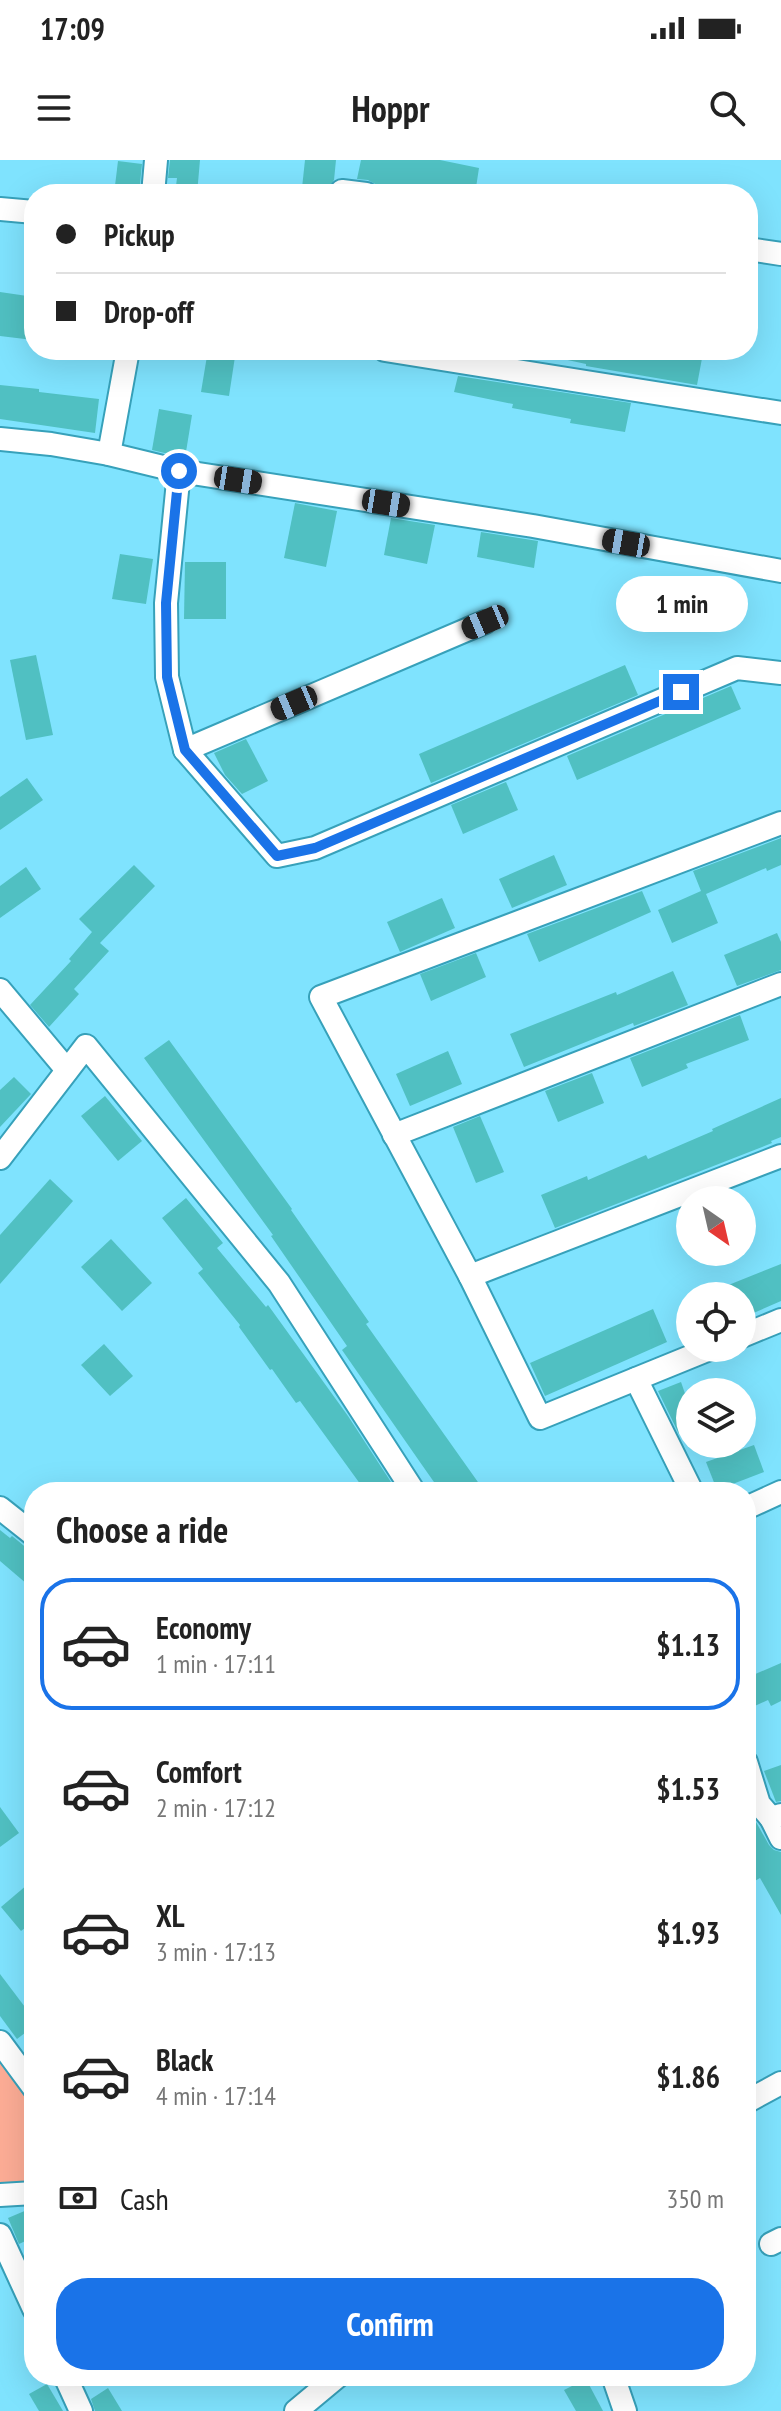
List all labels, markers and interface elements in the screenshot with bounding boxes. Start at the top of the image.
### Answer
text: 17:09 [40,9,105,48]
text: Hoppr [352,85,429,132]
icon: menu [32,86,76,130]
icon: search [705,86,749,130]
text: Pickup [104,215,175,254]
text: Drop-off [104,292,194,331]
route start [161,453,197,489]
car [212,464,264,496]
car [360,487,412,519]
car [600,527,652,559]
callout: 1 min [615,576,747,632]
text: 1 min [656,587,708,620]
car [458,602,512,642]
route end [663,674,699,710]
car [267,683,321,723]
north arrow [676,1186,756,1266]
map controls [676,1186,756,1458]
button: locate [676,1282,756,1362]
button: layers [676,1378,756,1458]
text: Choose a ride [56,1506,228,1553]
icon: car [60,1608,132,1680]
text: Economy [156,1608,251,1647]
text: $1.13 [656,1625,720,1664]
text: 1 min · 17:11 [156,1647,276,1680]
icon: car [60,1752,132,1824]
text: Comfort [156,1752,242,1791]
text: $1.53 [656,1769,720,1808]
text: 2 min · 17:12 [156,1791,276,1824]
icon: car [60,1896,132,1968]
text: XL [156,1896,185,1935]
text: $1.93 [656,1913,720,1952]
text: 3 min · 17:13 [156,1935,276,1968]
icon: car [60,2040,132,2112]
text: Black [156,2040,213,2079]
text: $1.86 [656,2057,720,2096]
text: 4 min · 17:14 [156,2079,276,2112]
icon: cash [56,2176,100,2220]
text: Cash [120,2179,169,2218]
text: 350 m [666,2182,724,2215]
button: Confirm [56,2278,724,2370]

